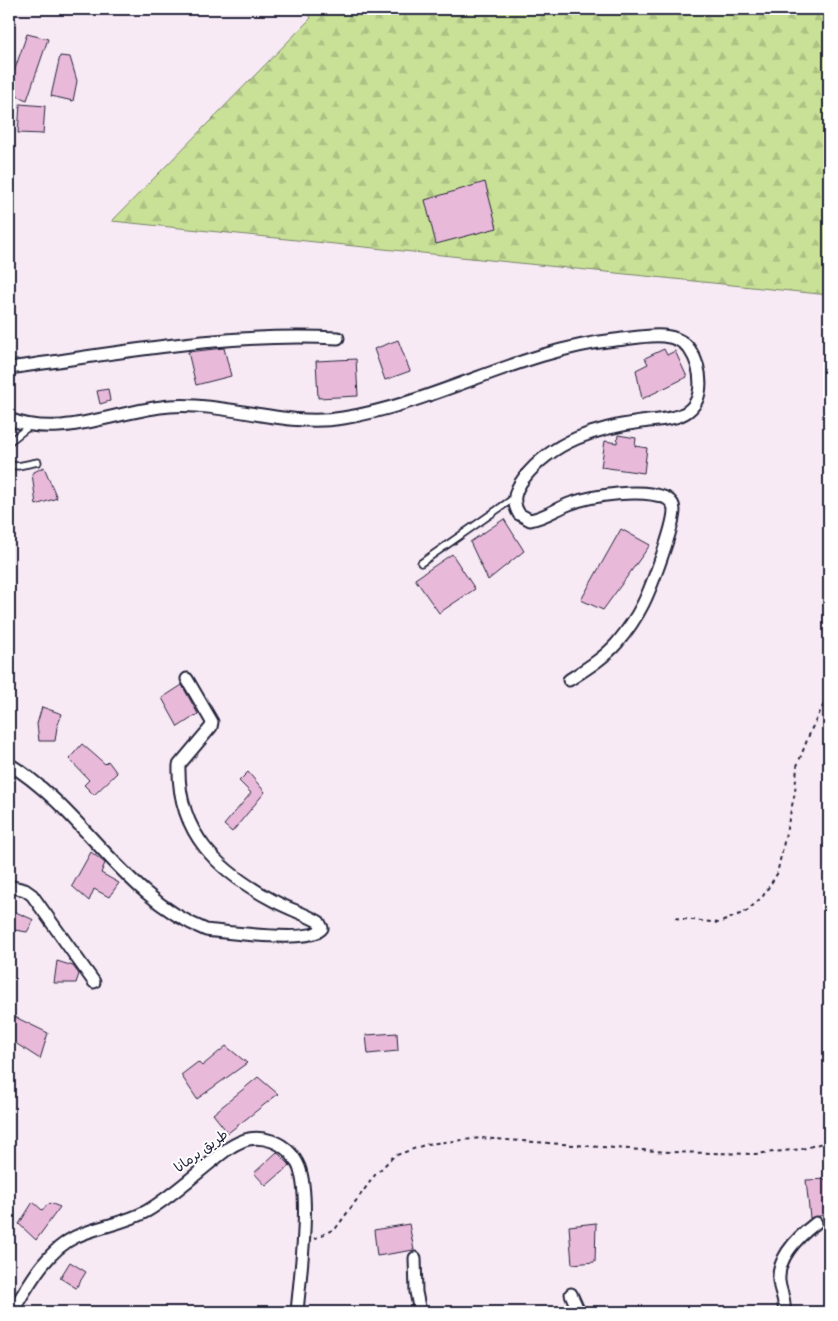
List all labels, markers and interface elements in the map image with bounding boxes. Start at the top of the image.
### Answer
street label: طريق برمانا [171,1126,231,1176]

